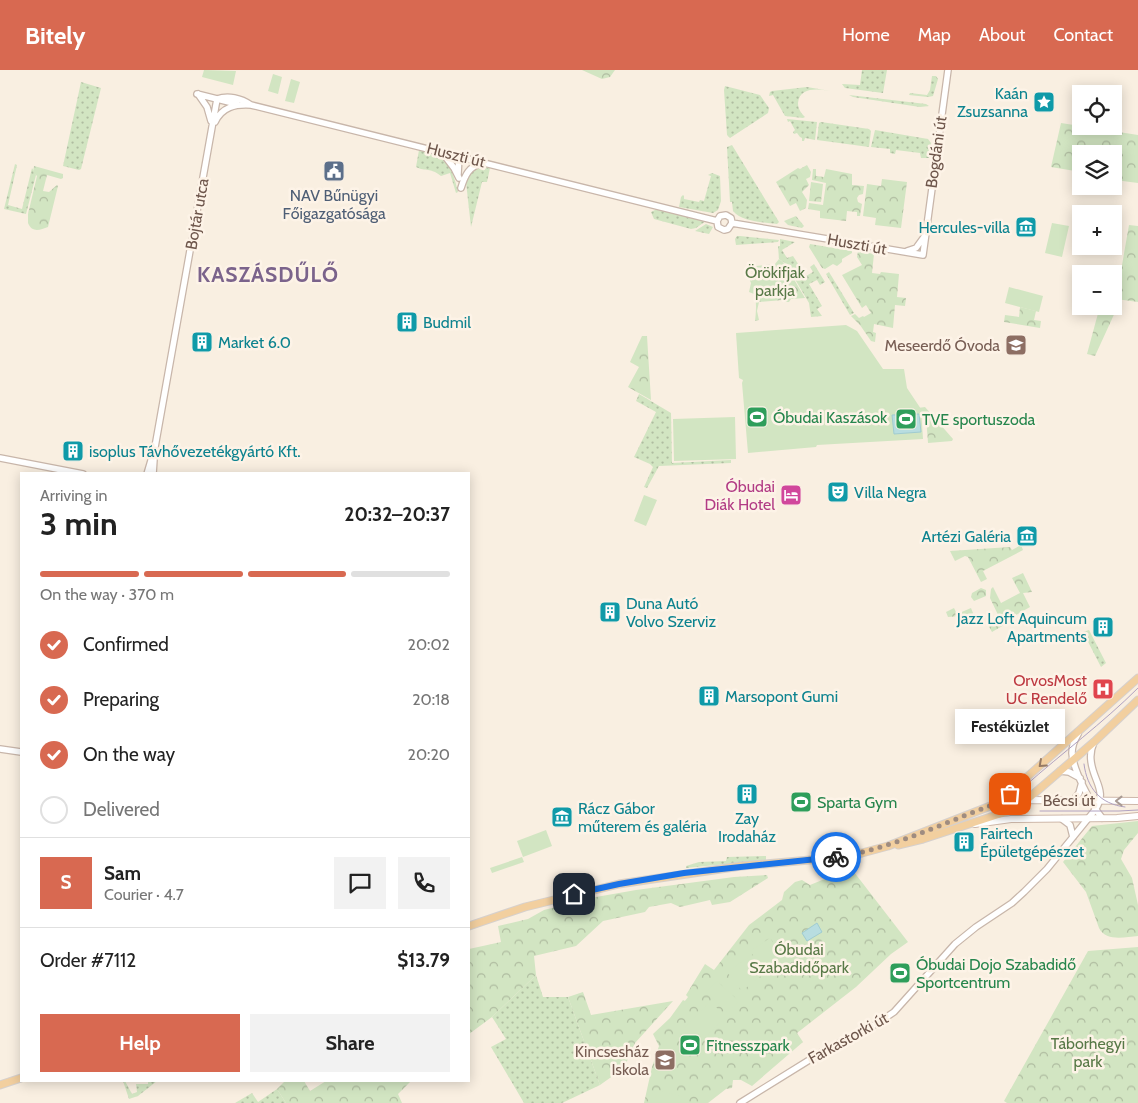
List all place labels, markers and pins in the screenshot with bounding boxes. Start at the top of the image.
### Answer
place label: Kaán Zsuzsanna [957,84,1028,121]
place icon: Kaán Zsuzsanna [1032,90,1056,114]
public building icon: NAV Bűnügyi Főigazgatósága [322,159,346,183]
place label: NAV Bűnügyi Főigazgatósága [282,186,386,223]
museum icon: Hercules-villa [1014,215,1038,239]
place label: Hercules-villa [918,218,1010,237]
building icon: Budmil [395,310,419,334]
place label: Budmil [423,313,471,332]
building icon: Market 6.0 [190,330,214,354]
place label: Market 6.0 [218,333,291,352]
school or university icon: Meseerdő Óvoda [1004,333,1028,357]
place label: Meseerdő Óvoda [884,336,1000,355]
sports icon: Óbudai Kaszások [745,405,769,429]
sports icon: TVE sportuszoda [894,407,918,431]
place label: Óbudai Kaszások [773,408,888,427]
place label: TVE sportuszoda [922,410,1036,429]
building icon: isoplus Távhővezetékgyártó Kft. [61,439,85,463]
place label: isoplus Távhővezetékgyártó Kft. [89,442,301,461]
place label: Óbudai Diák Hotel [705,477,775,514]
theatre icon: Villa Negra [826,480,850,504]
hotel icon: Óbudai Diák Hotel [779,483,803,507]
place label: Villa Negra [854,483,927,502]
museum icon: Artézi Galéria [1015,524,1039,548]
place label: Artézi Galéria [922,527,1011,546]
place label: Duna Autó Volvo Szerviz [626,594,716,631]
building icon: Duna Autó Volvo Szerviz [598,600,622,624]
place label: Jazz Loft Aquincum Apartments [956,609,1087,646]
building icon: Jazz Loft Aquincum Apartments [1091,615,1115,639]
place label: OrvosMost UC Rendelő [1006,671,1088,708]
hospital icon: OrvosMost UC Rendelő [1091,677,1115,701]
building icon: Marsopont Gumi [697,684,721,708]
place label: Marsopont Gumi [725,687,838,706]
callout: Festéküzlet [955,709,1065,744]
pin [989,773,1031,815]
building icon: Zay Irodaház [735,782,759,806]
sports icon: Sparta Gym [789,790,813,814]
place label: Sparta Gym [817,793,897,812]
place label: Rácz Gábor műterem és galéria [578,799,707,836]
museum icon: Rácz Gábor műterem és galéria [550,805,574,829]
place label: Zay Irodaház [718,809,776,846]
place label: Fairtech Épületgépészet [980,824,1085,861]
building icon: Fairtech Épületgépészet [952,830,976,854]
pin [553,873,595,915]
place label: Óbudai Dojo Szabadidő Sportcentrum [916,955,1076,992]
sports icon: Óbudai Dojo Szabadidő Sportcentrum [888,961,912,985]
sports icon: Fitnesszpark [678,1033,702,1057]
place label: Fitnesszpark [706,1036,791,1055]
place label: Kincsesház Iskola [575,1042,649,1079]
school or university icon: Kincsesház Iskola [653,1048,677,1072]

